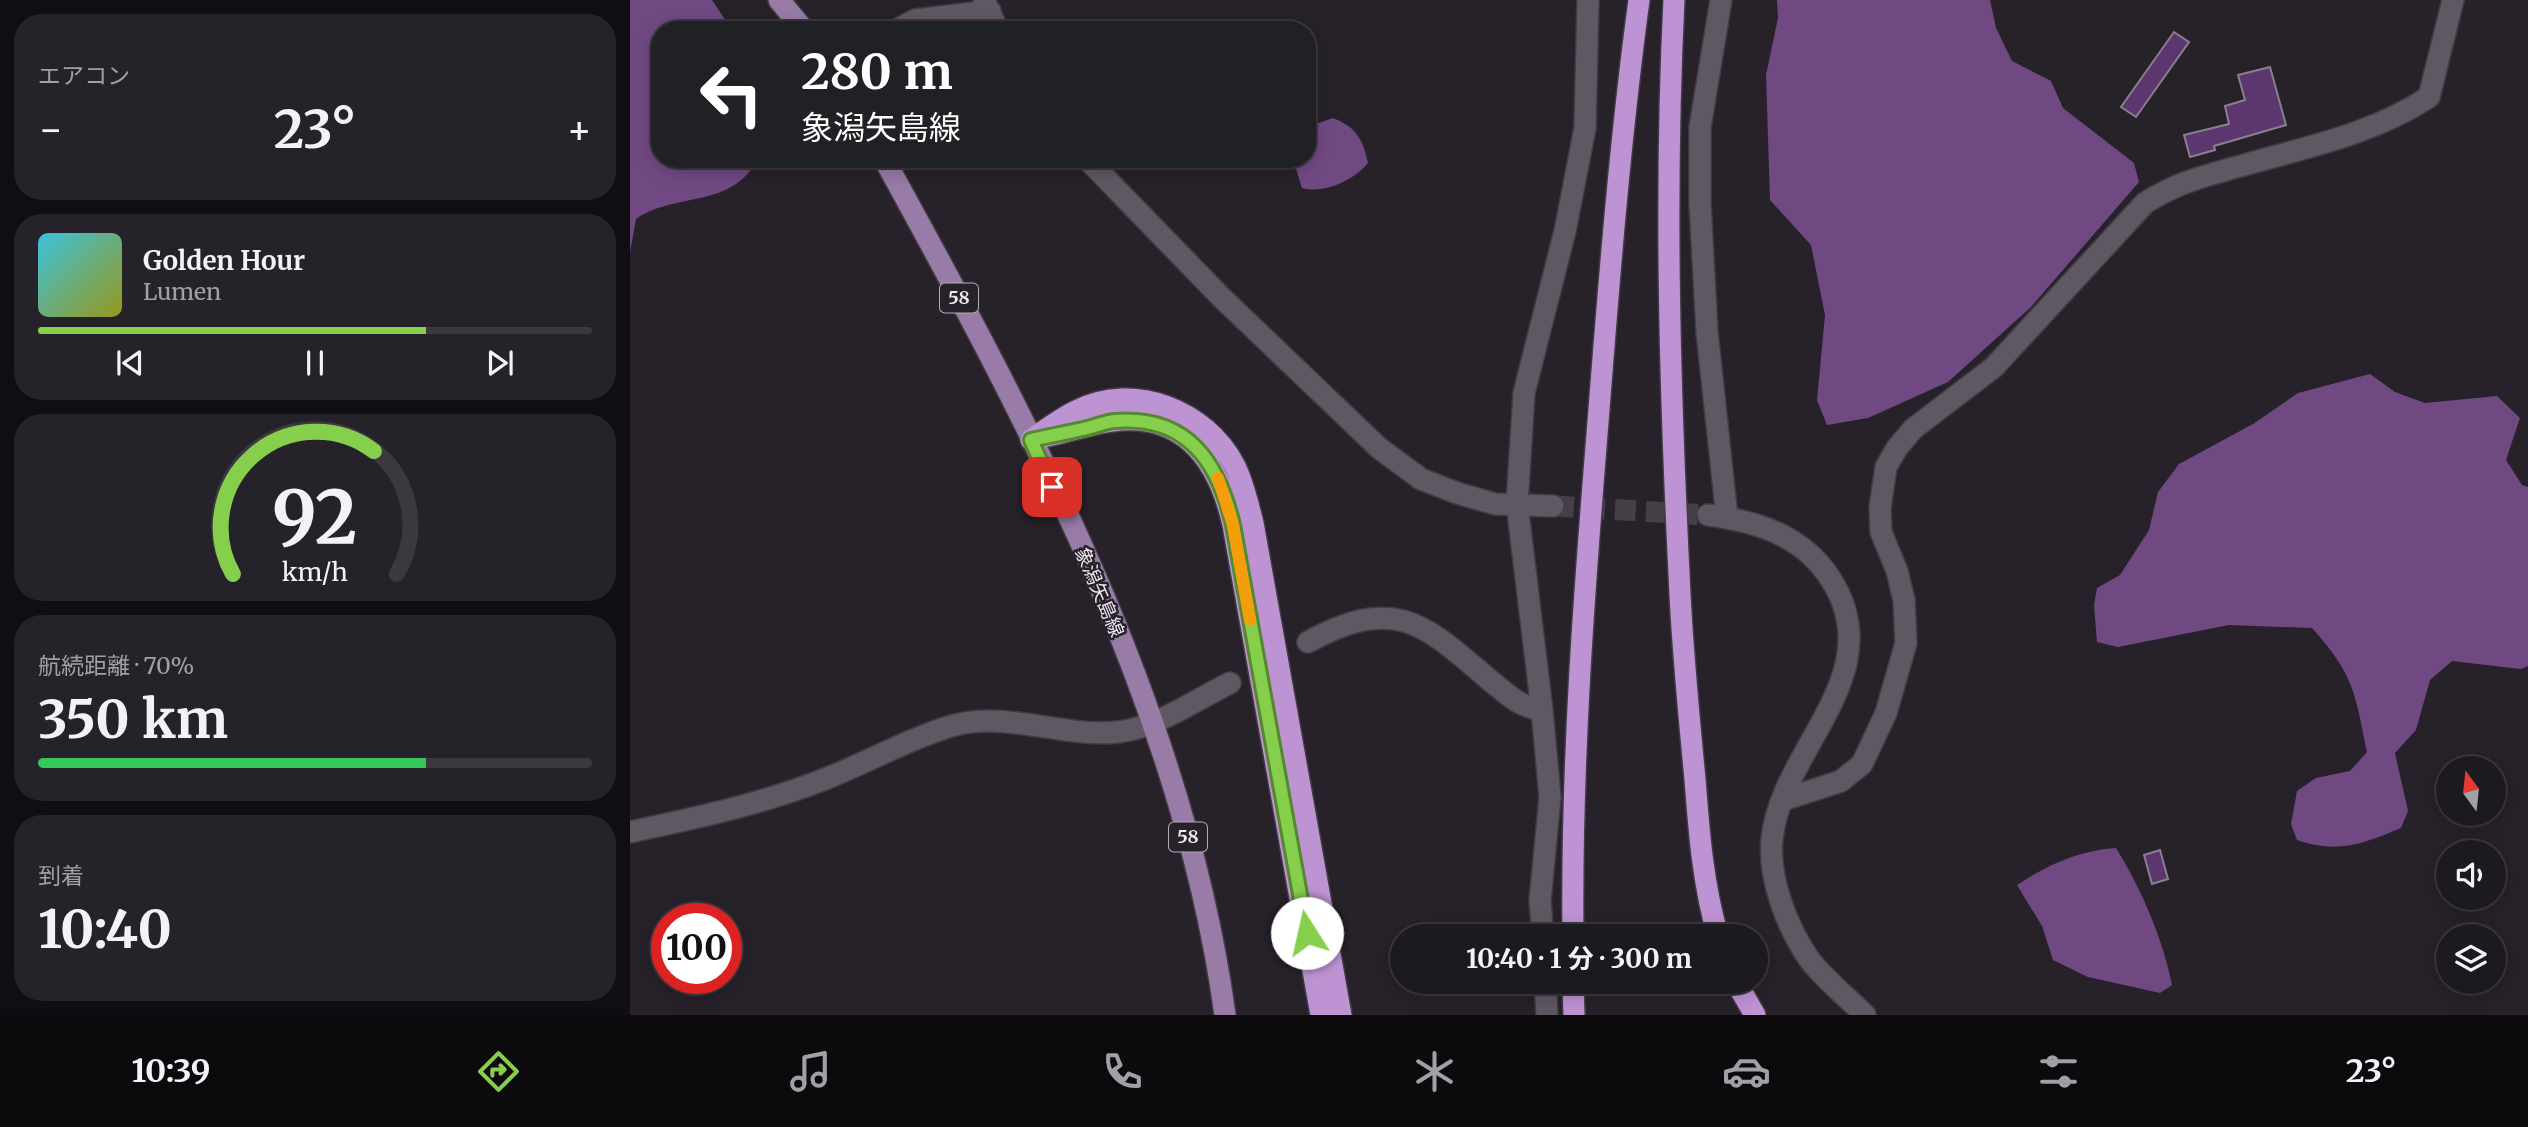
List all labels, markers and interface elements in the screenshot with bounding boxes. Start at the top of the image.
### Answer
text: 280 m [801,41,953,102]
icon: left [686,49,777,140]
text: エアコン [38,61,130,90]
text: 23° [274,97,356,162]
text: − [38,106,63,153]
text: + [567,106,592,153]
text: 象潟矢島線 [801,108,961,148]
text: Golden Hour [143,244,305,277]
text: Lumen [143,277,221,306]
road number: 58 [940,284,978,312]
icon: previous [111,344,149,382]
icon: pause [296,344,334,382]
icon: next [481,344,519,382]
pin [1022,457,1082,517]
icon: arrive [1033,468,1071,506]
text: 92 [272,472,358,564]
street label: 象潟矢島線 [1070,544,1130,640]
text: km/h [282,555,348,587]
text: 航続距離 · 70% [38,651,194,680]
text: 350 km [38,687,228,752]
north arrow [2436,756,2506,826]
map controls [2436,756,2506,994]
road number: 58 [1169,822,1207,852]
button: sound [2436,840,2506,910]
text: 到着 [38,861,84,890]
position arrow [1270,896,1344,970]
text: 10:40 [38,897,172,962]
speed limit sign: 100 [651,903,742,994]
button: layers [2436,924,2506,994]
text: 10:40 · 1 分 · 300 m [1466,942,1692,975]
icon: directions [474,1047,523,1096]
icon: music [786,1047,835,1096]
icon: phone [1098,1047,1147,1096]
icon: climate [1410,1047,1459,1096]
icon: car [1722,1047,1771,1096]
icon: filters [2034,1047,2083,1096]
text: 10:39 [132,1051,210,1091]
text: 23° [2346,1051,2396,1091]

